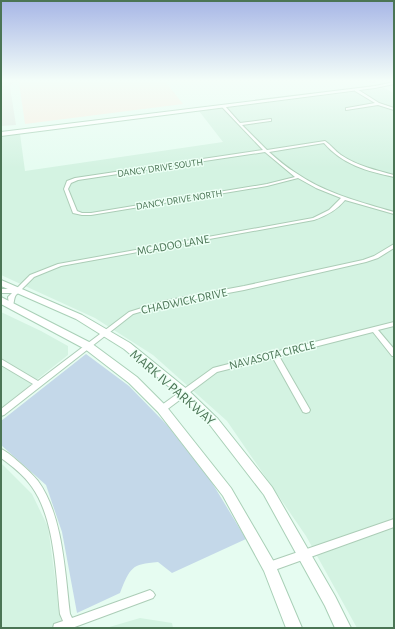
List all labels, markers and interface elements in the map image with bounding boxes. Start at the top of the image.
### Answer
street label: DANCY DRIVE SOUTH [117,157,204,179]
street label: DANCY DRIVE NORTH [135,188,223,212]
street label: MCADOO LANE [136,233,210,257]
street label: CHADWICK DRIVE [140,286,228,316]
street label: NAVASOTA CIRCLE [228,338,316,371]
street label: MARK IV PARKWAY [127,347,218,429]

